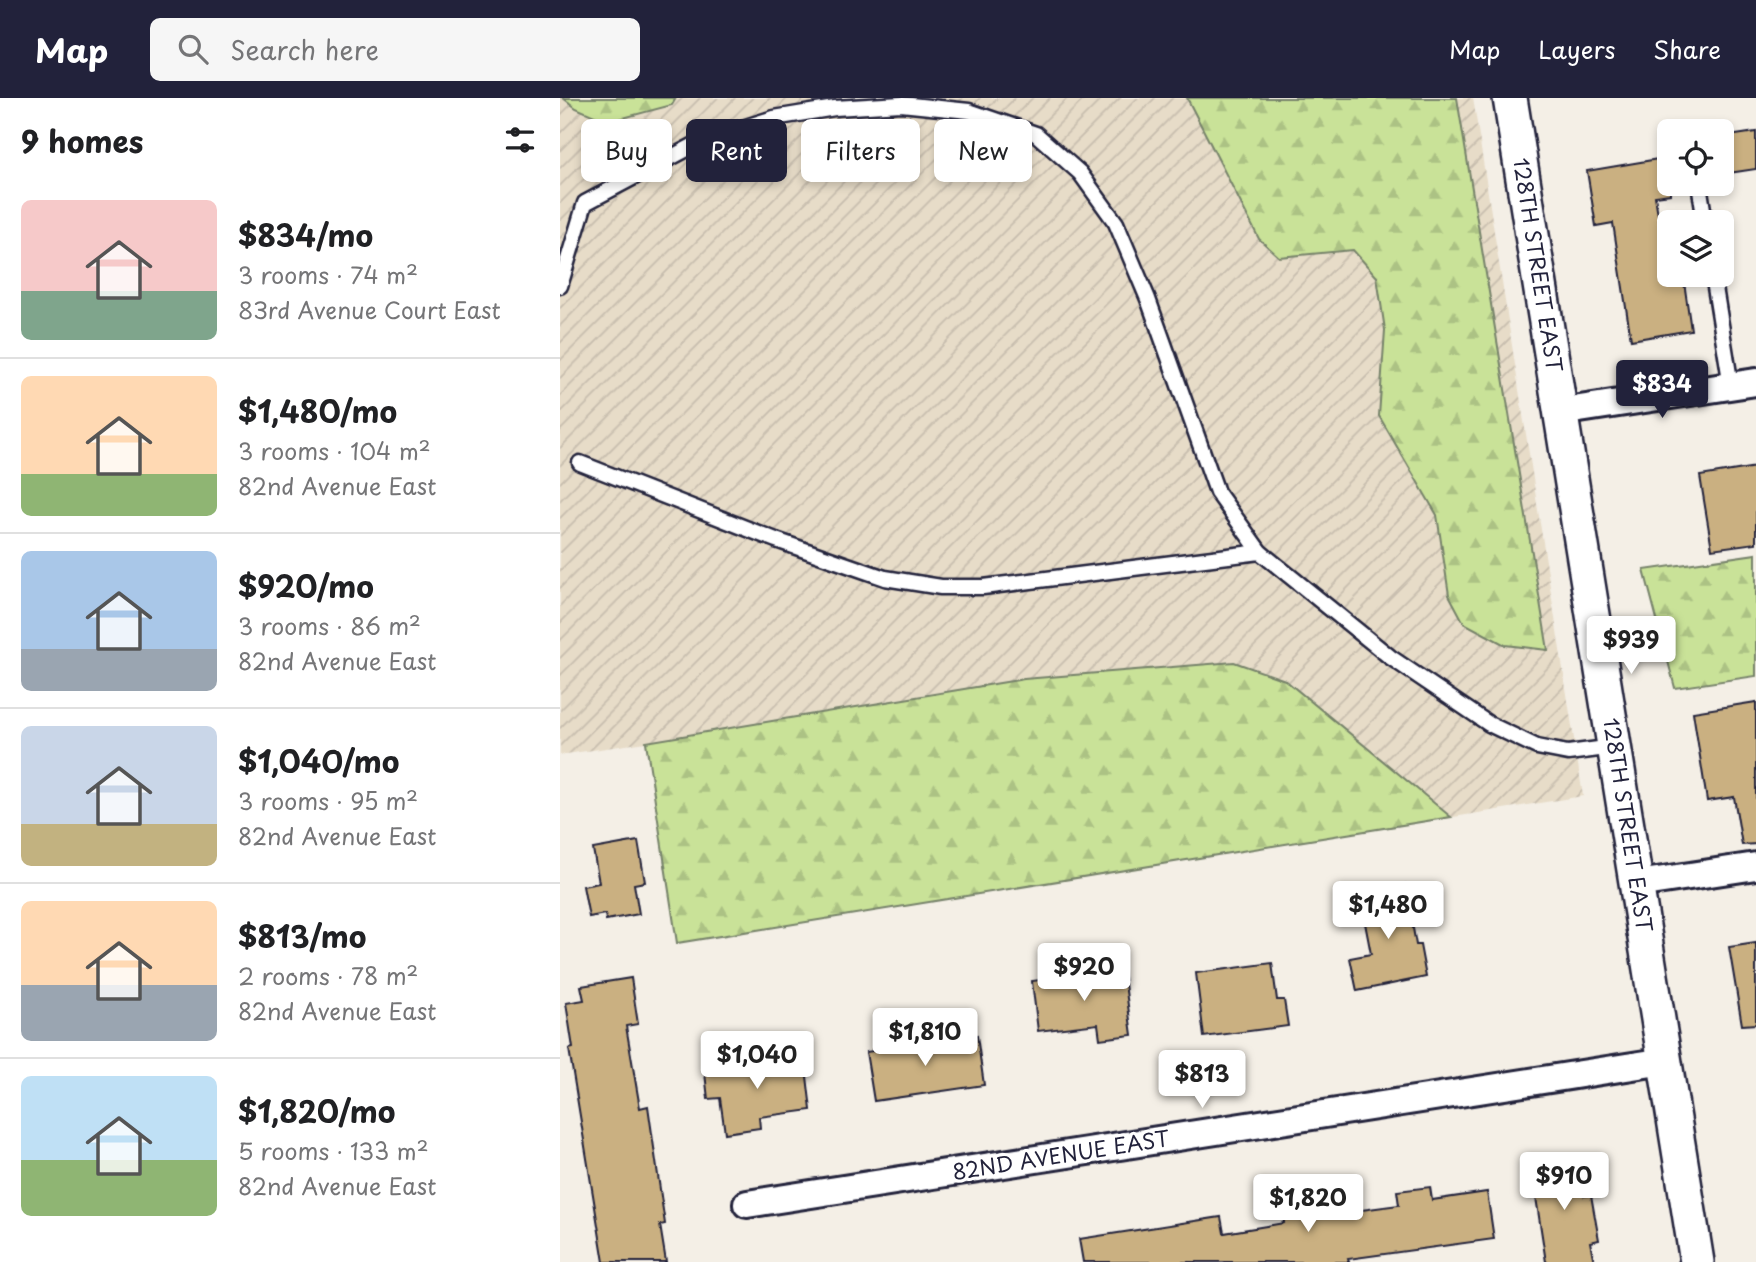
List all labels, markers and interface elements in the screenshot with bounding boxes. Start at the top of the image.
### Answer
search box [150,18,640,81]
text: Map [35,24,108,74]
icon: search [174,30,212,68]
text: Search here [230,30,379,69]
text: Map [1449,31,1500,67]
text: Layers [1538,31,1615,67]
text: Share [1653,31,1721,67]
text: 9 homes [21,118,143,163]
chip: Buy [581,119,672,182]
chip: Rent [686,119,787,182]
chip: Filters [801,119,920,182]
chip: New [934,119,1032,182]
map controls [1657,119,1734,287]
button: locate [1657,119,1734,196]
icon: filters [501,121,539,159]
street label: 128TH STREET EAST [1506,155,1572,375]
button: layers [1657,210,1734,287]
text: $834/mo [238,212,373,257]
icon: home [77,228,161,312]
text: 3 rooms · 74 m² [238,257,418,292]
text: 83rd Avenue Court East [238,292,501,327]
pin: $834 [1621,360,1703,420]
text: $834 [1632,365,1692,400]
text: $1,480/mo [238,388,397,433]
icon: home [77,404,161,488]
text: 3 rooms · 104 m² [238,433,431,468]
text: 82nd Avenue East [238,468,436,503]
text: $920/mo [238,563,374,608]
icon: home [77,579,161,663]
text: 3 rooms · 86 m² [238,608,421,643]
pin: $939 [1590,616,1672,676]
text: $939 [1603,621,1659,656]
text: 82nd Avenue East [238,643,436,678]
street label: 128TH STREET EAST [1596,715,1662,935]
text: $1,040/mo [238,738,399,783]
icon: home [77,754,161,838]
text: 3 rooms · 95 m² [238,783,418,818]
text: 82nd Avenue East [238,818,436,853]
pin: $1,480 [1331,882,1445,941]
text: $1,480 [1349,886,1427,921]
text: $813/mo [238,913,366,958]
icon: home [77,929,161,1013]
pin: $920 [1043,944,1125,1003]
text: $920 [1054,948,1114,983]
text: 2 rooms · 78 m² [238,958,418,993]
text: 82nd Avenue East [238,993,436,1028]
pin: $1,810 [868,1009,982,1068]
text: $1,810 [889,1013,961,1048]
pin: $1,040 [700,1032,814,1091]
text: $1,040 [717,1036,797,1071]
pin: $813 [1161,1051,1243,1110]
text: $813 [1175,1055,1229,1090]
text: $1,820/mo [238,1088,395,1133]
icon: home [77,1104,161,1188]
street label: 82ND AVENUE EAST [950,1121,1172,1187]
text: 5 rooms · 133 m² [238,1133,429,1168]
pin: $910 [1523,1152,1605,1212]
text: $910 [1536,1157,1592,1192]
text: 82nd Avenue East [238,1168,436,1203]
pin: $1,820 [1251,1174,1365,1234]
text: $1,820 [1269,1179,1347,1214]

